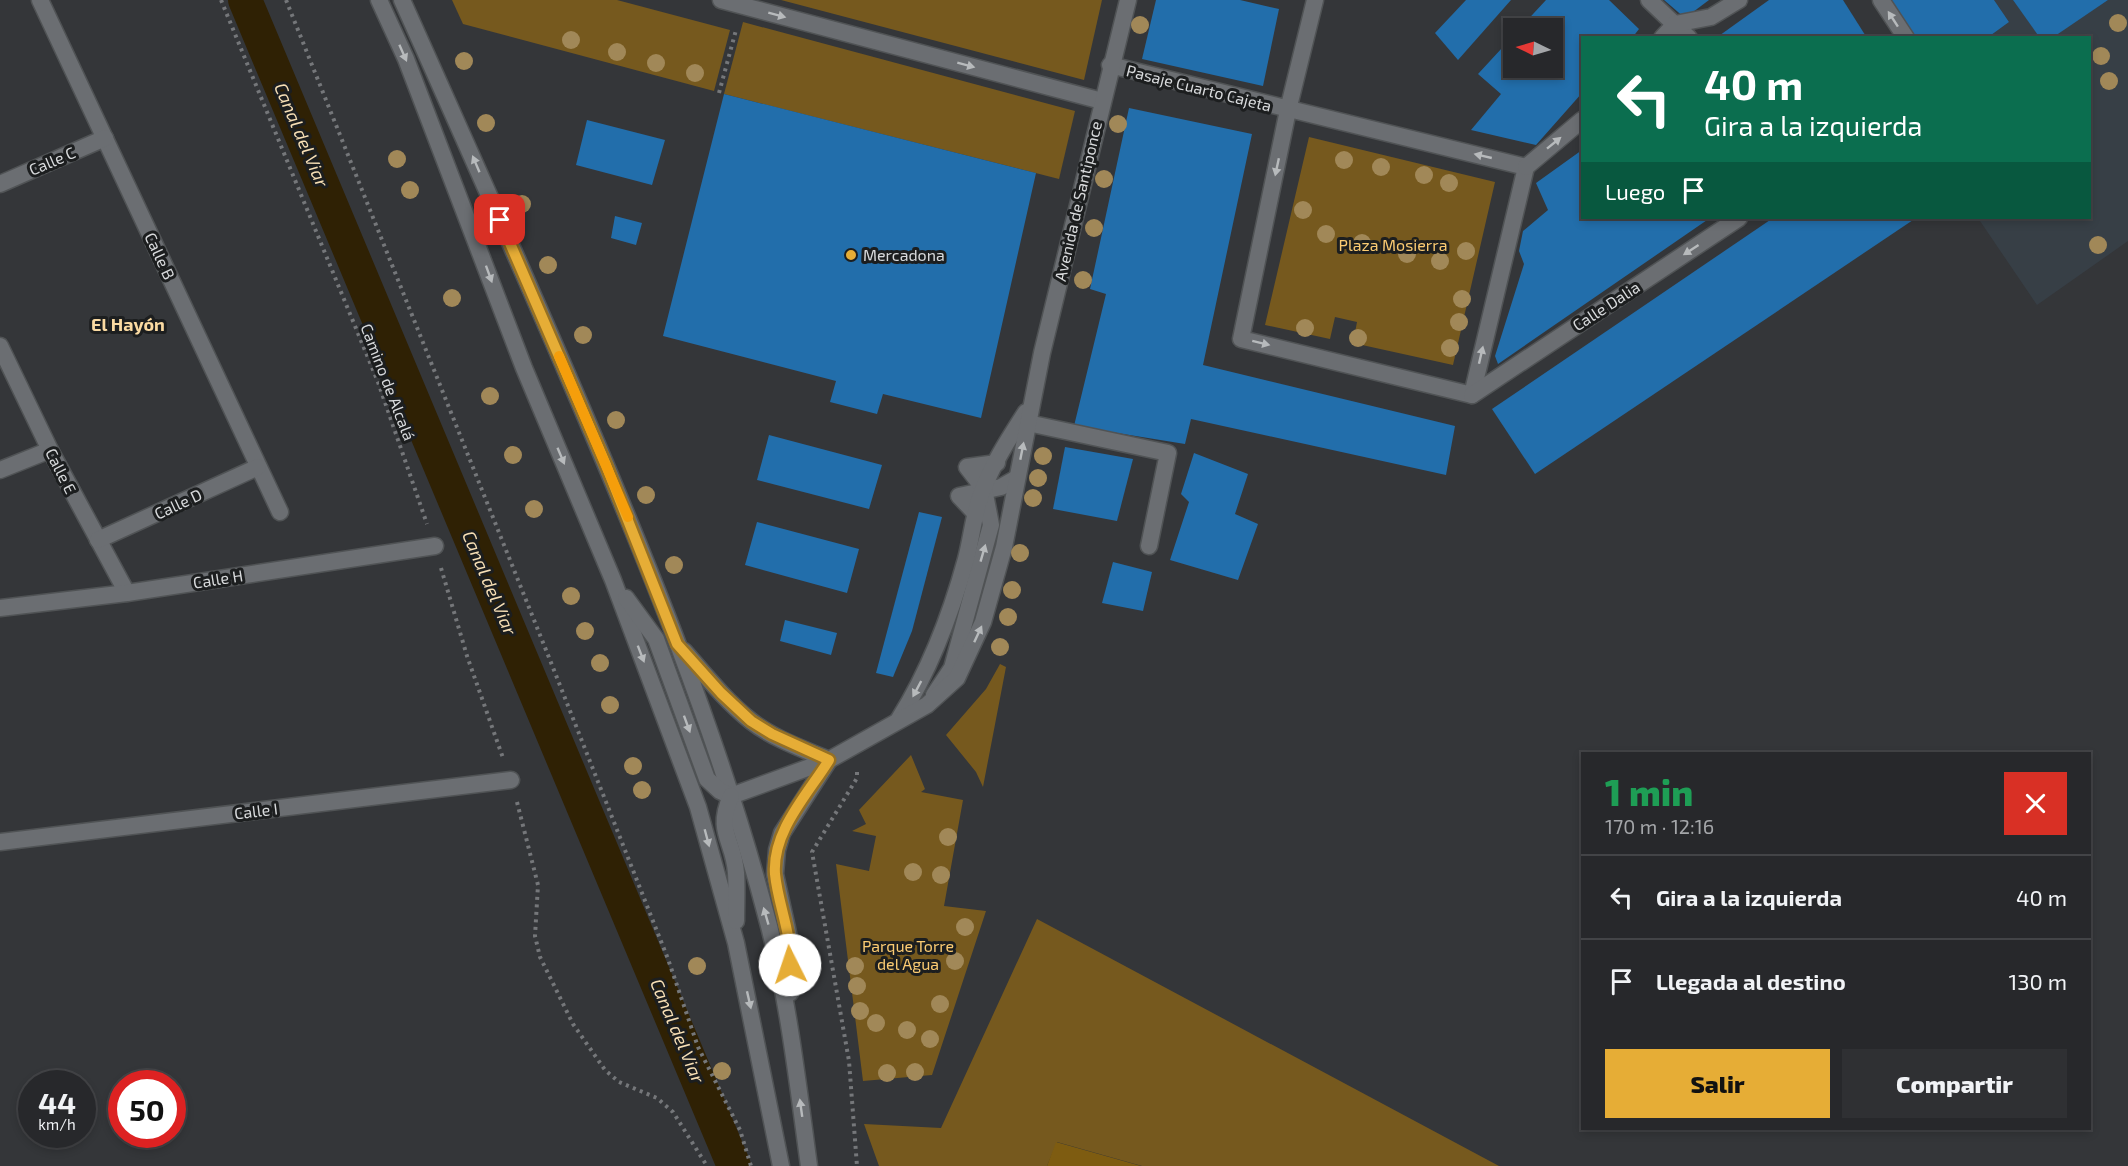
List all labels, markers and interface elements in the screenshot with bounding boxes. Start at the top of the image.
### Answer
one-way arrow [768,11,786,20]
one-way arrow [1888,11,1899,27]
north arrow [1503,18,1563,78]
map controls [1503,18,1563,78]
one-way arrow [399,45,408,62]
text: 40 m [1704,58,1803,108]
one-way arrow [957,60,975,70]
street label: Pasaje Cuarto Cajeta [1124,60,1274,116]
icon: left [1605,60,1683,138]
water label: Canal del Viar [270,79,334,191]
text: Gira a la izquierda [1704,109,1922,141]
street label: Avenida de Santiponce [1050,119,1105,283]
one-way arrow [1546,137,1562,150]
street label: Calle C [26,142,78,179]
one-way arrow [1474,151,1492,161]
one-way arrow [471,155,480,173]
one-way arrow [1272,158,1281,177]
icon: arrive [1677,174,1710,207]
text: Luego [1605,178,1665,204]
pin [474,194,525,245]
icon: arrive [483,203,516,236]
street label: Calle B [141,229,180,282]
park label: Plaza Mosierra [1339,235,1447,254]
one-way arrow [1683,244,1699,256]
place label: Mercadona [863,245,945,264]
marker: Mercadona [844,248,858,262]
one-way arrow [484,265,494,283]
street label: Calle Dalia [1568,277,1643,334]
district label: El Hayón [91,313,165,335]
street label: Camino de Alcalá [357,321,419,443]
one-way arrow [1251,339,1270,349]
one-way arrow [1477,345,1486,364]
one-way arrow [1018,441,1027,460]
street label: Calle E [42,445,81,497]
one-way arrow [556,447,565,464]
street label: Calle D [151,484,205,523]
water label: Canal del Viar [458,527,522,639]
one-way arrow [979,544,988,562]
street label: Calle H [192,565,244,592]
one-way arrow [973,625,982,642]
one-way arrow [637,645,646,663]
one-way arrow [912,680,922,697]
one-way arrow [682,715,692,733]
text: 1 min [1605,770,1693,813]
button: close [2004,772,2067,835]
street label: Calle I [233,798,279,823]
text: 170 m · 12:16 [1605,814,1714,838]
one-way arrow [703,829,712,847]
icon: left [1605,881,1638,914]
text: Gira a la izquierda [1656,884,1842,910]
text: 40 m [2016,884,2067,910]
one-way arrow [761,907,770,925]
position arrow [758,933,822,997]
park label: Parque Torre del Agua [862,936,954,973]
icon: arrive [1605,965,1638,998]
text: Llegada al destino [1656,968,1846,994]
text: 130 m [2009,968,2067,994]
water label: Canal del Viar [646,975,710,1087]
one-way arrow [744,991,754,1009]
button: Salir [1605,1049,1830,1118]
button: Compartir [1842,1049,2067,1118]
speed limit sign: 50 [108,1070,186,1148]
text: 44 [38,1084,76,1120]
one-way arrow [796,1098,806,1117]
text: km/h [38,1115,76,1133]

